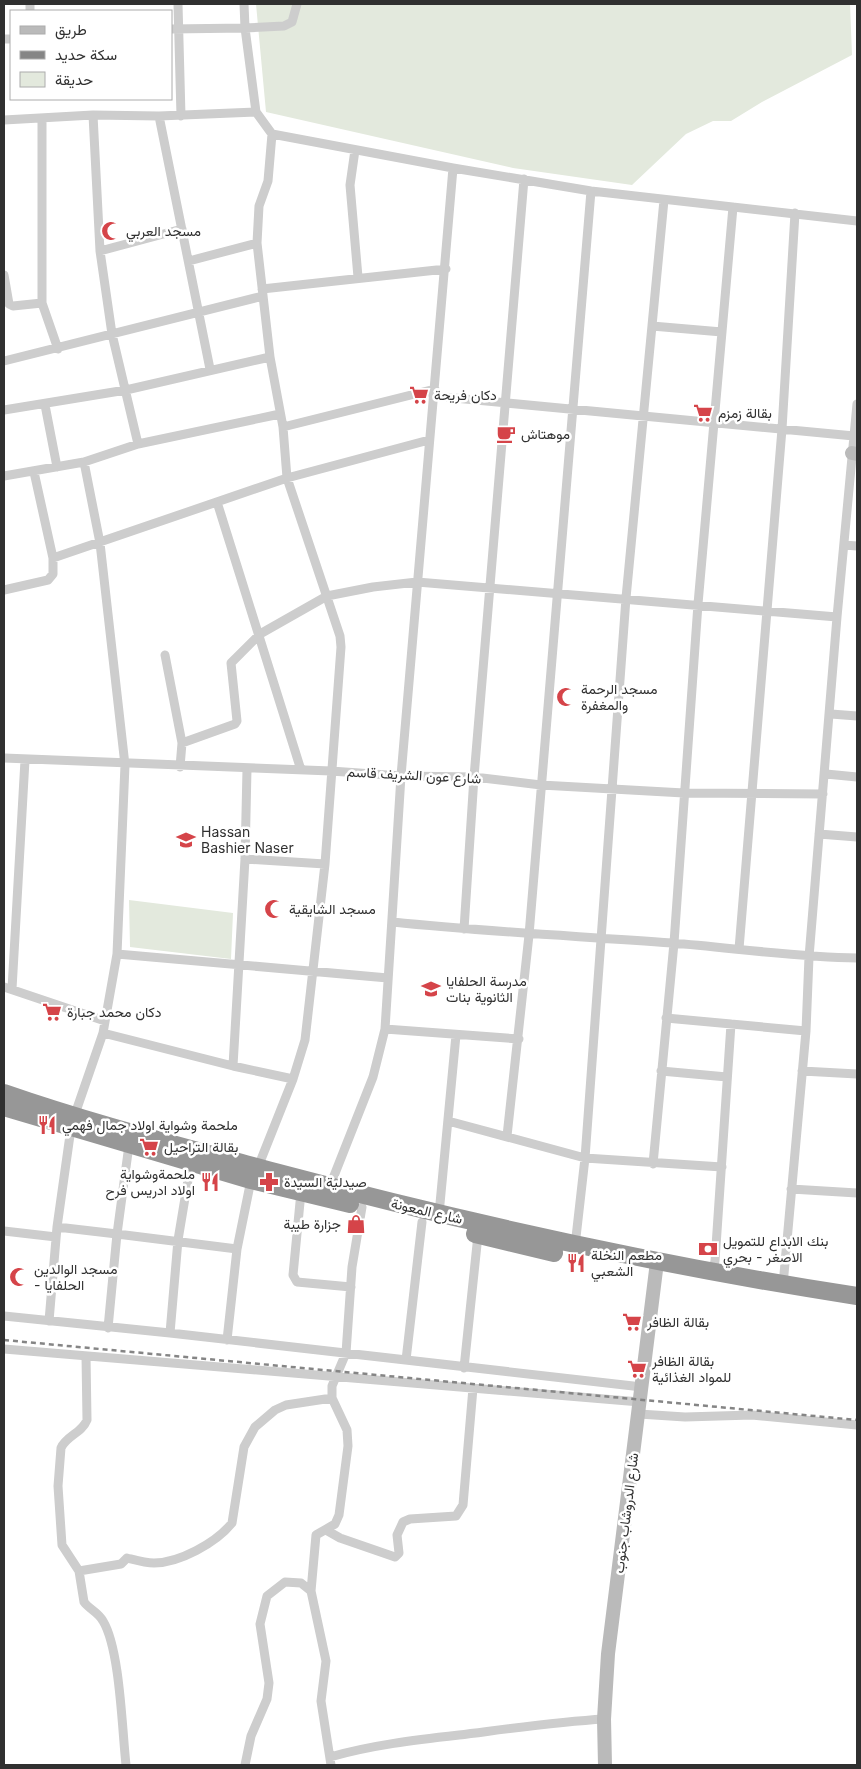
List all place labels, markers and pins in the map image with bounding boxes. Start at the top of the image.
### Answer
mosque icon: مسجد العربي [100,220,122,242]
place label: مسجد العربي [126,222,201,243]
supermarket icon: دكان فريحة [408,384,430,406]
place label: دكان فريحة [434,386,497,404]
supermarket icon: بقالة زمزم [692,402,714,424]
place label: بقالة زمزم [718,404,772,422]
cafe icon: موهتاش [495,423,517,445]
place label: موهتاش [521,425,570,443]
place label: مسجد الرحمة والمغفرة [581,680,657,714]
mosque icon: مسجد الرحمة والمغفرة [555,686,577,708]
place label: Hassan Bashier Naser [201,823,294,856]
school or university icon: Hassan Bashier Naser [175,829,197,851]
mosque icon: مسجد الشايقية [263,898,285,920]
place label: مسجد الشايقية [289,900,376,918]
place label: مدرسة الحلفايا الثانوية بنات [446,972,527,1006]
school or university icon: مدرسة الحلفايا الثانوية بنات [420,978,442,1000]
supermarket icon: دكان محمد جبارة [41,1001,63,1023]
place label: دكان محمد جبارة [67,1003,162,1021]
restaurant icon: ملحمة وشواية اولاد جمال فهمي [36,1114,58,1136]
place label: ملحمة وشواية اولاد جمال فهمي [62,1116,238,1137]
supermarket icon: بقالة التراحيل [138,1136,160,1158]
place label: بقالة التراحيل [164,1138,238,1156]
place label: ملحمةوشواية اولاد ادريس فرح [105,1165,195,1201]
restaurant icon: ملحمةوشواية اولاد ادريس فرح [199,1171,221,1193]
pharmacy icon: صيدلية السيدة [258,1171,280,1193]
place label: صيدلية السيدة [284,1173,367,1190]
shop icon: جزارة طيبة [345,1213,367,1235]
place label: جزارة طيبة [283,1215,341,1233]
place label: بنك الابداع للتمويل الاصغر - بحري [723,1232,828,1269]
bank icon: بنك الابداع للتمويل الاصغر - بحري [697,1238,719,1260]
place label: مطعم النخلة الشعبي [591,1246,662,1283]
restaurant icon: مطعم النخلة الشعبي [565,1252,587,1274]
place label: مسجد الوالدين - الحلفايا [34,1260,117,1293]
mosque icon: مسجد الوالدين - الحلفايا [8,1266,30,1288]
supermarket icon: بقالة الظافر [621,1311,643,1333]
place label: بقالة الظافر [646,1313,709,1331]
place label: بقالة الظافر للمواد الغذائية [651,1352,731,1386]
supermarket icon: بقالة الظافر للمواد الغذائية [626,1358,648,1380]

